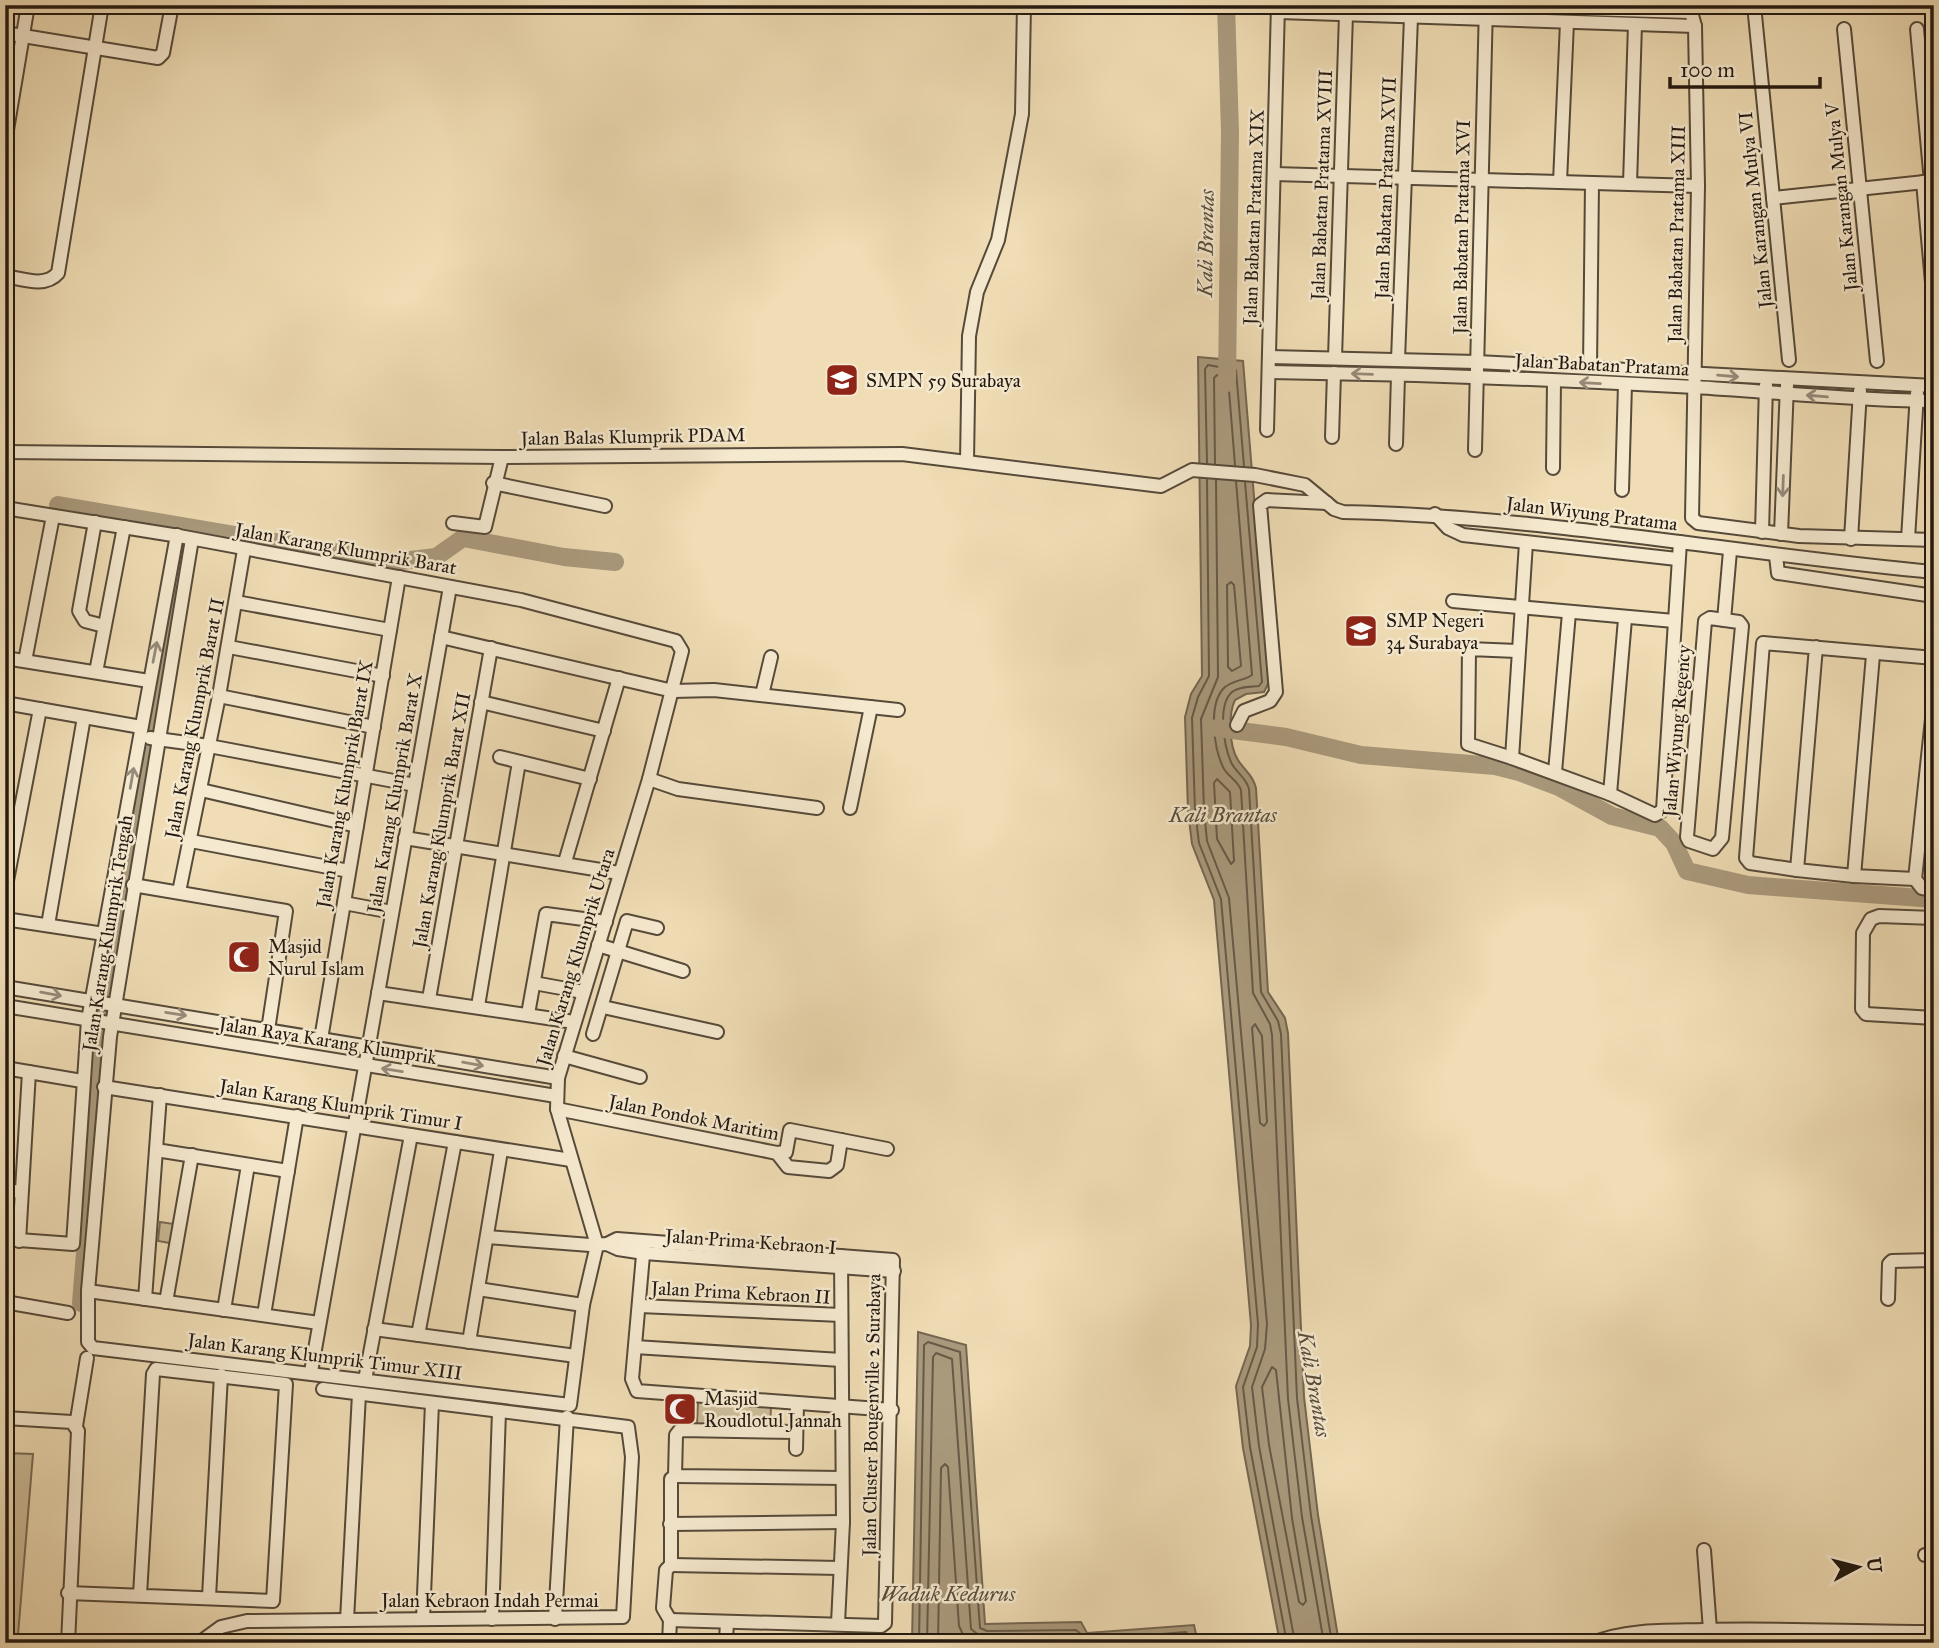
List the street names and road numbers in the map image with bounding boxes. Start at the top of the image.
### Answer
street label: Jalan Babatan Pratama XVIII [1306,69,1338,303]
street label: Jalan Babatan Pratama XVII [1370,76,1402,302]
street label: Jalan Karangan Mulya V [1820,101,1864,294]
street label: Jalan Babatan Pratama XIX [1238,108,1270,327]
street label: Jalan Karangan Mulya VI [1734,110,1778,311]
street label: Jalan Babatan Pratama XVI [1448,120,1476,337]
street label: Jalan Babatan Pratama XIII [1663,125,1691,345]
street label: Jalan Babatan Pratama [1512,348,1691,382]
street label: Jalan Balas Klumprik PDAM [518,423,746,451]
street label: Jalan Wiyung Pratama [1503,491,1680,537]
street label: Jalan Karang Klumprik Barat [231,517,459,580]
street label: Jalan Karang Klumprik Barat II [159,596,230,843]
street label: Jalan Wiyung Regency [1657,643,1697,820]
street label: Jalan Karang Klumprik Barat IX [311,658,379,912]
street label: Jalan Karang Klumprik Barat X [362,671,428,917]
street label: Jalan Karang Klumprik Barat XII [407,690,476,952]
street label: Jalan Karang Klumprik Tengah [77,813,139,1055]
street label: Jalan Karang Klumprik Utara [531,845,621,1071]
street label: Jalan Raya Karang Klumprik [215,1012,439,1070]
street label: Jalan Karang Klumprik Timur I [216,1074,464,1136]
street label: Jalan Pondok Maritim [605,1089,781,1146]
street label: Jalan Prima Kebraon I [662,1224,837,1260]
street label: Jalan Cluster Bougenville 2 Surabaya [857,1272,886,1559]
street label: Jalan Prima Kebraon II [649,1276,831,1310]
street label: Jalan Karang Klumprik Timur XIII [184,1328,464,1386]
street label: Jalan Kebraon Indah Permai [379,1589,599,1613]

